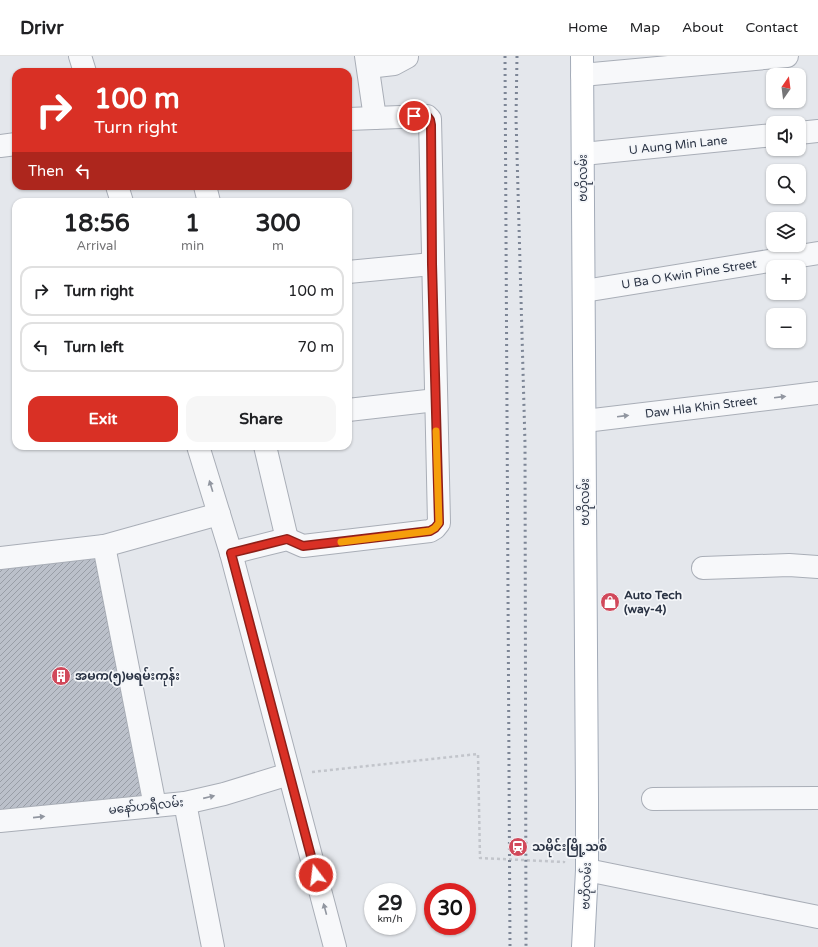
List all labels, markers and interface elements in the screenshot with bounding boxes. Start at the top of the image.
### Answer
text: Drivr [20,17,63,39]
text: Home [568,19,608,36]
text: Map [630,19,660,36]
text: About [682,19,724,36]
text: Contact [746,19,798,36]
north arrow [766,68,806,108]
map controls [766,68,806,348]
text: 100 m [94,82,180,116]
icon: right [28,84,80,136]
pin [397,99,431,133]
icon: arrive [403,105,425,127]
text: Turn right [94,116,178,138]
button: sound [766,116,806,156]
street label: U Aung Min Lane [628,133,728,157]
street label: ဗဟိုလမ်း [574,154,593,202]
icon: left [72,160,94,182]
text: Then [28,162,64,180]
button: search [766,164,806,204]
text: 18:56 [63,209,130,238]
text: 1 [185,209,200,238]
text: 300 [255,209,301,238]
button: layers [766,212,806,252]
text: Arrival [76,238,117,254]
text: min [181,238,204,254]
text: m [272,238,284,254]
street label: U Ba O Kwin Pine Street [620,256,758,292]
button: + [766,260,806,300]
icon: right [30,280,52,302]
text: Turn right [64,282,134,300]
text: 100 m [288,282,334,300]
button: − [766,308,806,348]
icon: left [30,336,52,358]
text: Turn left [64,338,124,356]
text: 70 m [297,338,334,356]
street label: Daw Hla Khin Street [644,393,758,421]
one-way arrow [774,394,786,400]
button: Exit [28,396,178,442]
button: Share [186,396,336,442]
one-way arrow [617,413,629,419]
street label: ဗဟိုလမ်း [576,478,595,526]
one-way arrow [208,480,214,492]
place label: Auto Tech (way-4) [624,588,682,617]
shop icon: Auto Tech (way-4) [599,591,621,613]
building icon: အမက(၅)မရမ်းကုန်း [50,665,72,687]
place label: အမက(၅)မရမ်းကုန်း [75,666,180,687]
street label: မနော်ဟရီလမ်း [108,793,185,820]
one-way arrow [203,794,216,800]
one-way arrow [33,814,45,820]
station icon: သမိုင်းမြို့သစ် [507,836,529,858]
place label: သမိုင်းမြို့သစ် [532,837,607,858]
position arrow [295,854,337,896]
street label: ဗဟိုလမ်း [576,862,597,910]
speed limit sign: 30 [424,883,476,935]
text: 29 [377,892,403,916]
one-way arrow [322,903,328,915]
text: km/h [377,913,403,925]

